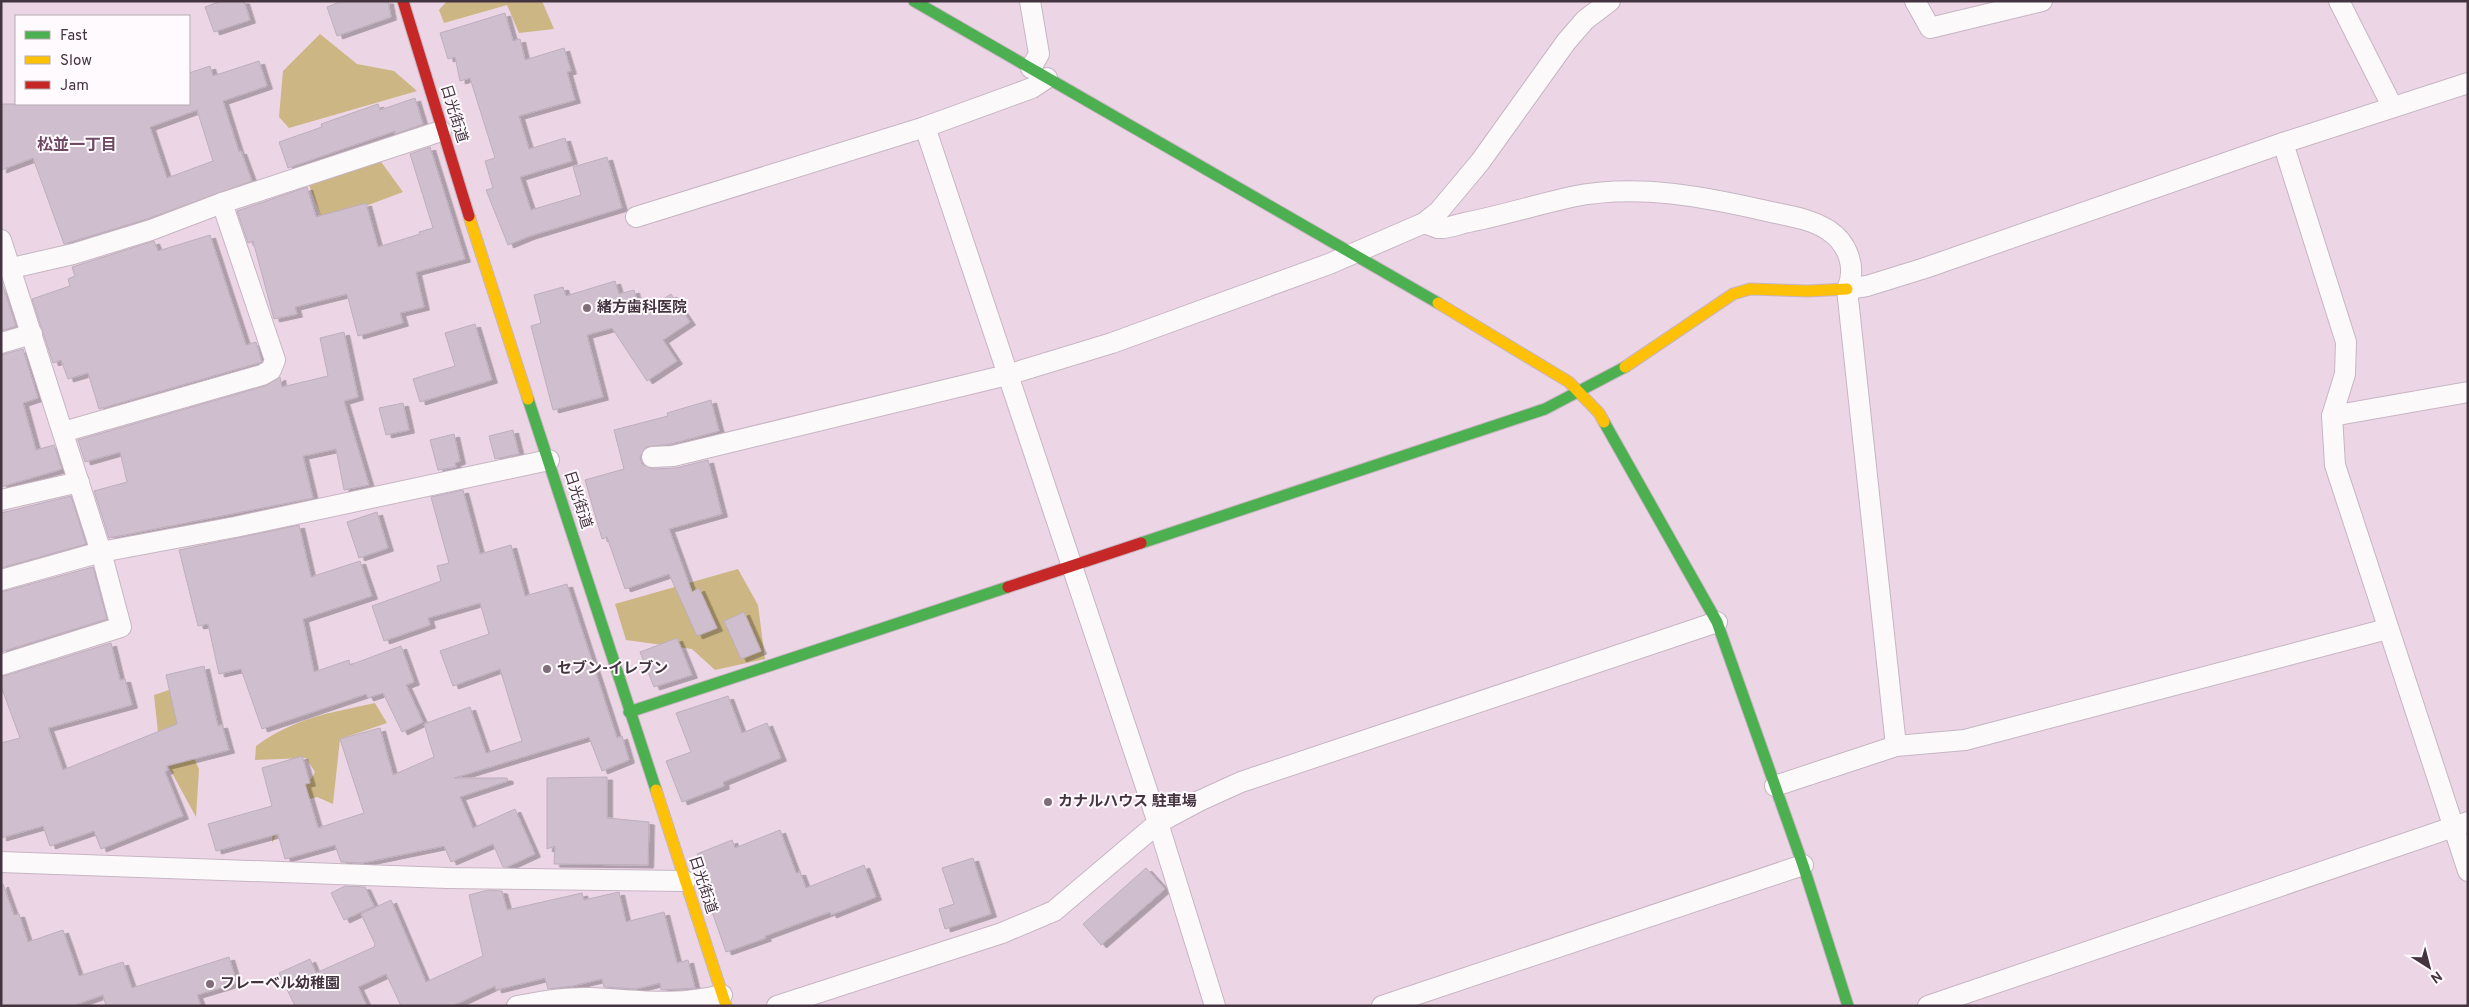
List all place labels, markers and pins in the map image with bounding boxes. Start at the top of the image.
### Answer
place label: 緒方歯科医院 [597,299,687,318]
marker: 緒方歯科医院 [581,302,593,314]
place label: セブン-イレブン [557,659,668,679]
marker: セブン-イレブン [541,663,553,675]
place label: カナルハウス 駐車場 [1058,793,1197,812]
marker: カナルハウス 駐車場 [1042,796,1054,808]
place label: フレーベル幼稚園 [220,975,340,994]
marker: フレーベル幼稚園 [204,978,216,990]

